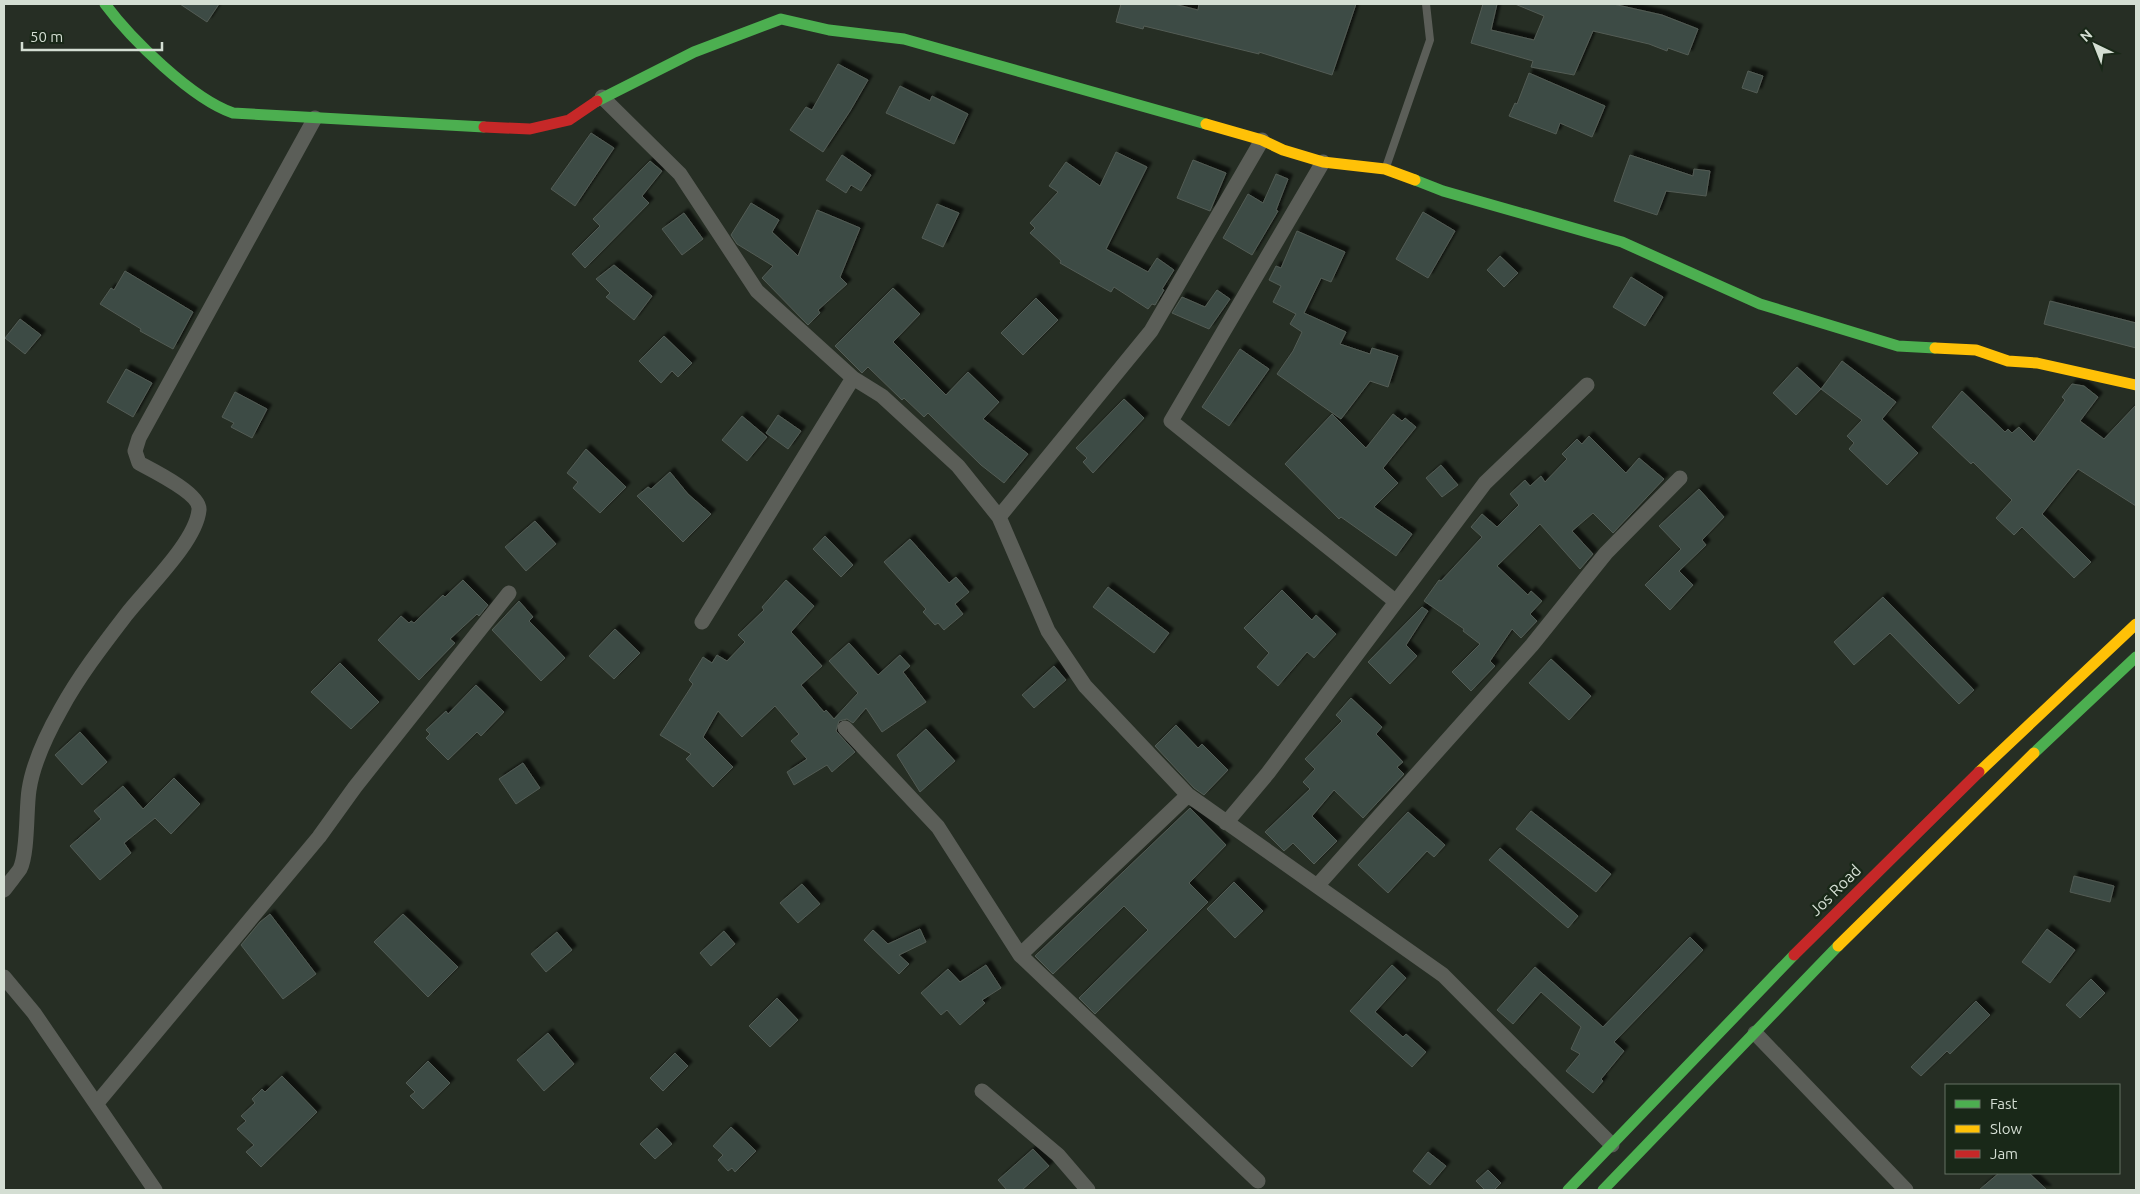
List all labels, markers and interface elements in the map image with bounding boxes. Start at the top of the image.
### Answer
scale bar [22,20,162,52]
north arrow [2070,20,2120,70]
text: N [2077,26,2095,45]
text: 50 m [30,28,63,45]
street label: Jos Road [1806,861,1864,919]
legend [1945,1084,2120,1174]
text: Fast [1990,1095,2018,1112]
text: Slow [1990,1120,2023,1137]
text: Jam [1990,1145,2018,1162]

